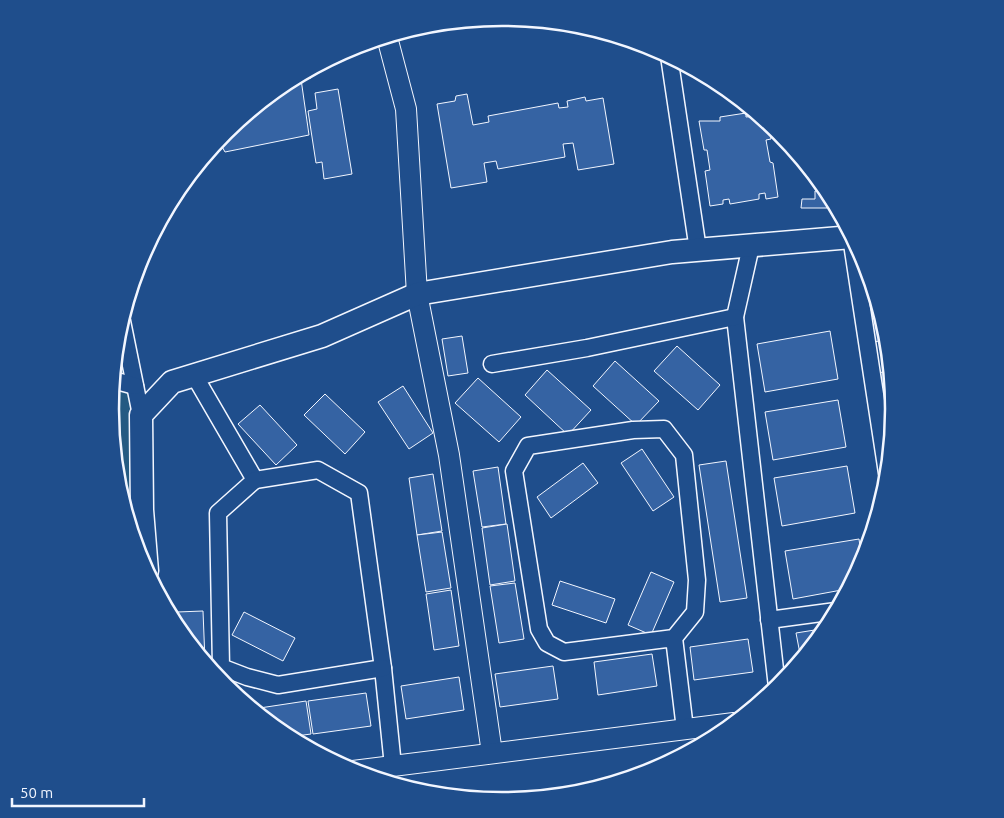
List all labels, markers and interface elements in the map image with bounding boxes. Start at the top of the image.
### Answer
scale bar [12,776,145,808]
text: 50 m [20,784,53,801]

